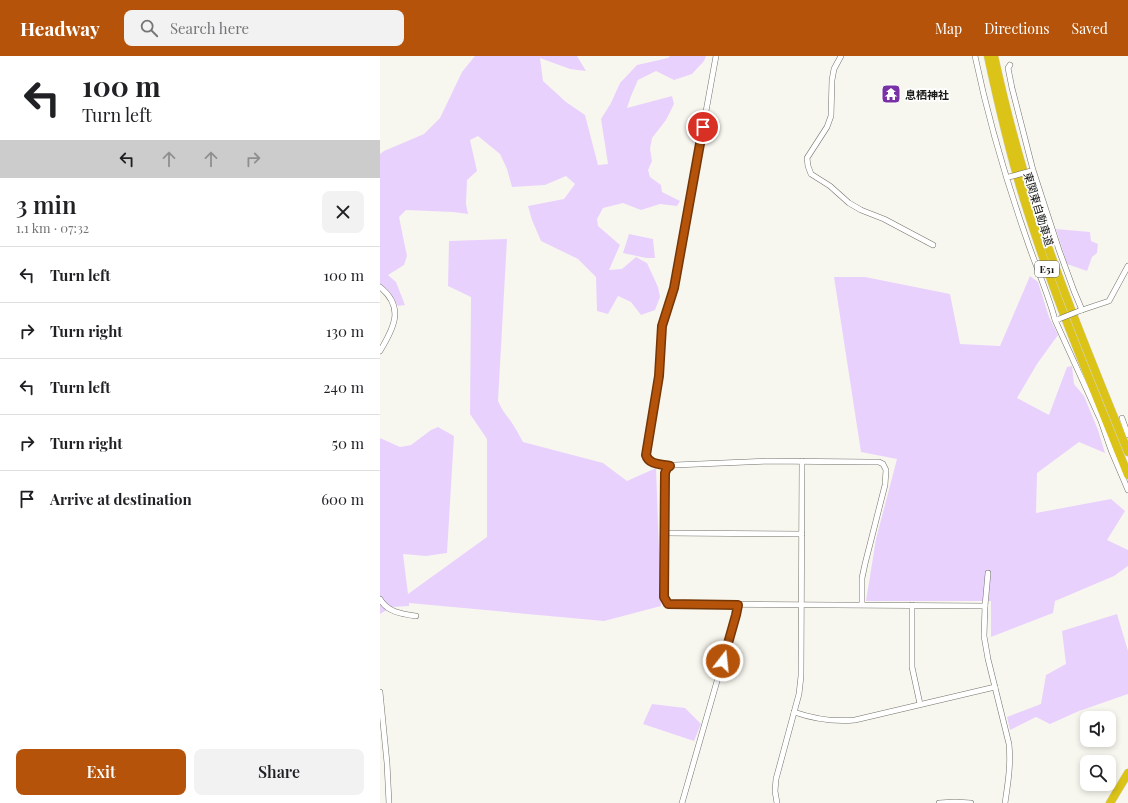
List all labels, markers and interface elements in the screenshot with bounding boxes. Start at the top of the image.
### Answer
search box [124,10,404,46]
text: Headway [20,15,100,41]
icon: search [138,17,160,39]
text: Search here [170,18,249,38]
text: Map [935,19,962,38]
text: Directions [984,19,1050,38]
text: Saved [1072,19,1108,38]
text: 100 m [82,67,161,104]
icon: left [16,72,68,124]
temple icon: 息栖神社 [880,83,902,105]
place label: 息栖神社 [905,87,949,102]
text: Turn left [82,103,152,127]
pin [686,110,720,144]
icon: arrive [692,116,714,138]
icon: left [116,148,138,170]
icon: ahead [158,148,180,170]
icon: ahead [200,148,222,170]
icon: right [242,148,264,170]
street label: 東関東自動車道 [1021,170,1057,248]
text: 3 min [16,188,77,220]
button: close [322,191,364,233]
text: 1.1 km · 07:32 [16,219,89,236]
road number: E51 [1035,261,1059,277]
icon: left [16,264,38,286]
text: Turn left [50,265,111,285]
text: 100 m [323,265,364,285]
icon: right [16,320,38,342]
text: Turn right [50,321,123,341]
text: 130 m [326,321,364,341]
icon: left [16,376,38,398]
text: Turn left [50,377,111,397]
text: 240 m [323,377,364,397]
icon: right [16,432,38,454]
text: Turn right [50,433,123,453]
text: 50 m [332,433,364,453]
icon: arrive [16,488,38,510]
text: Arrive at destination [50,489,192,509]
text: 600 m [321,489,364,509]
position arrow [702,640,744,682]
map controls [1080,711,1116,791]
button: sound [1080,711,1116,747]
button: Exit [16,749,186,795]
button: Share [194,749,364,795]
button: search [1080,755,1116,791]

